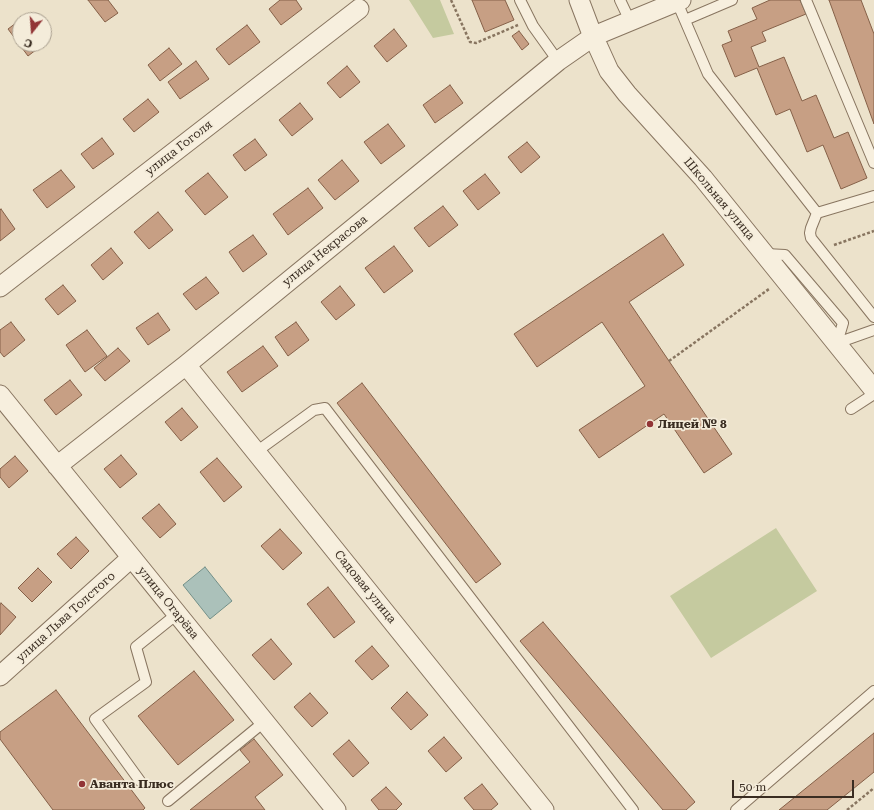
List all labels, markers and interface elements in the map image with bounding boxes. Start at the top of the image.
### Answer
north arrow [12,12,52,52]
text: С [23,36,34,50]
street label: улица Гоголя [143,117,215,179]
street label: Школьная улица [680,155,758,243]
street label: улица Некрасова [280,212,370,290]
place label: Лицей № 8 [658,417,727,431]
marker: Лицей № 8 [645,419,655,429]
street label: Садовая улица [331,548,399,626]
street label: улица Огарёва [134,564,202,642]
street label: улица Льва Толстого [14,569,118,665]
scale bar [734,772,856,798]
place label: Аванта Плюс [90,777,174,791]
marker: Аванта Плюс [77,779,87,789]
text: 50 m [739,780,766,794]

